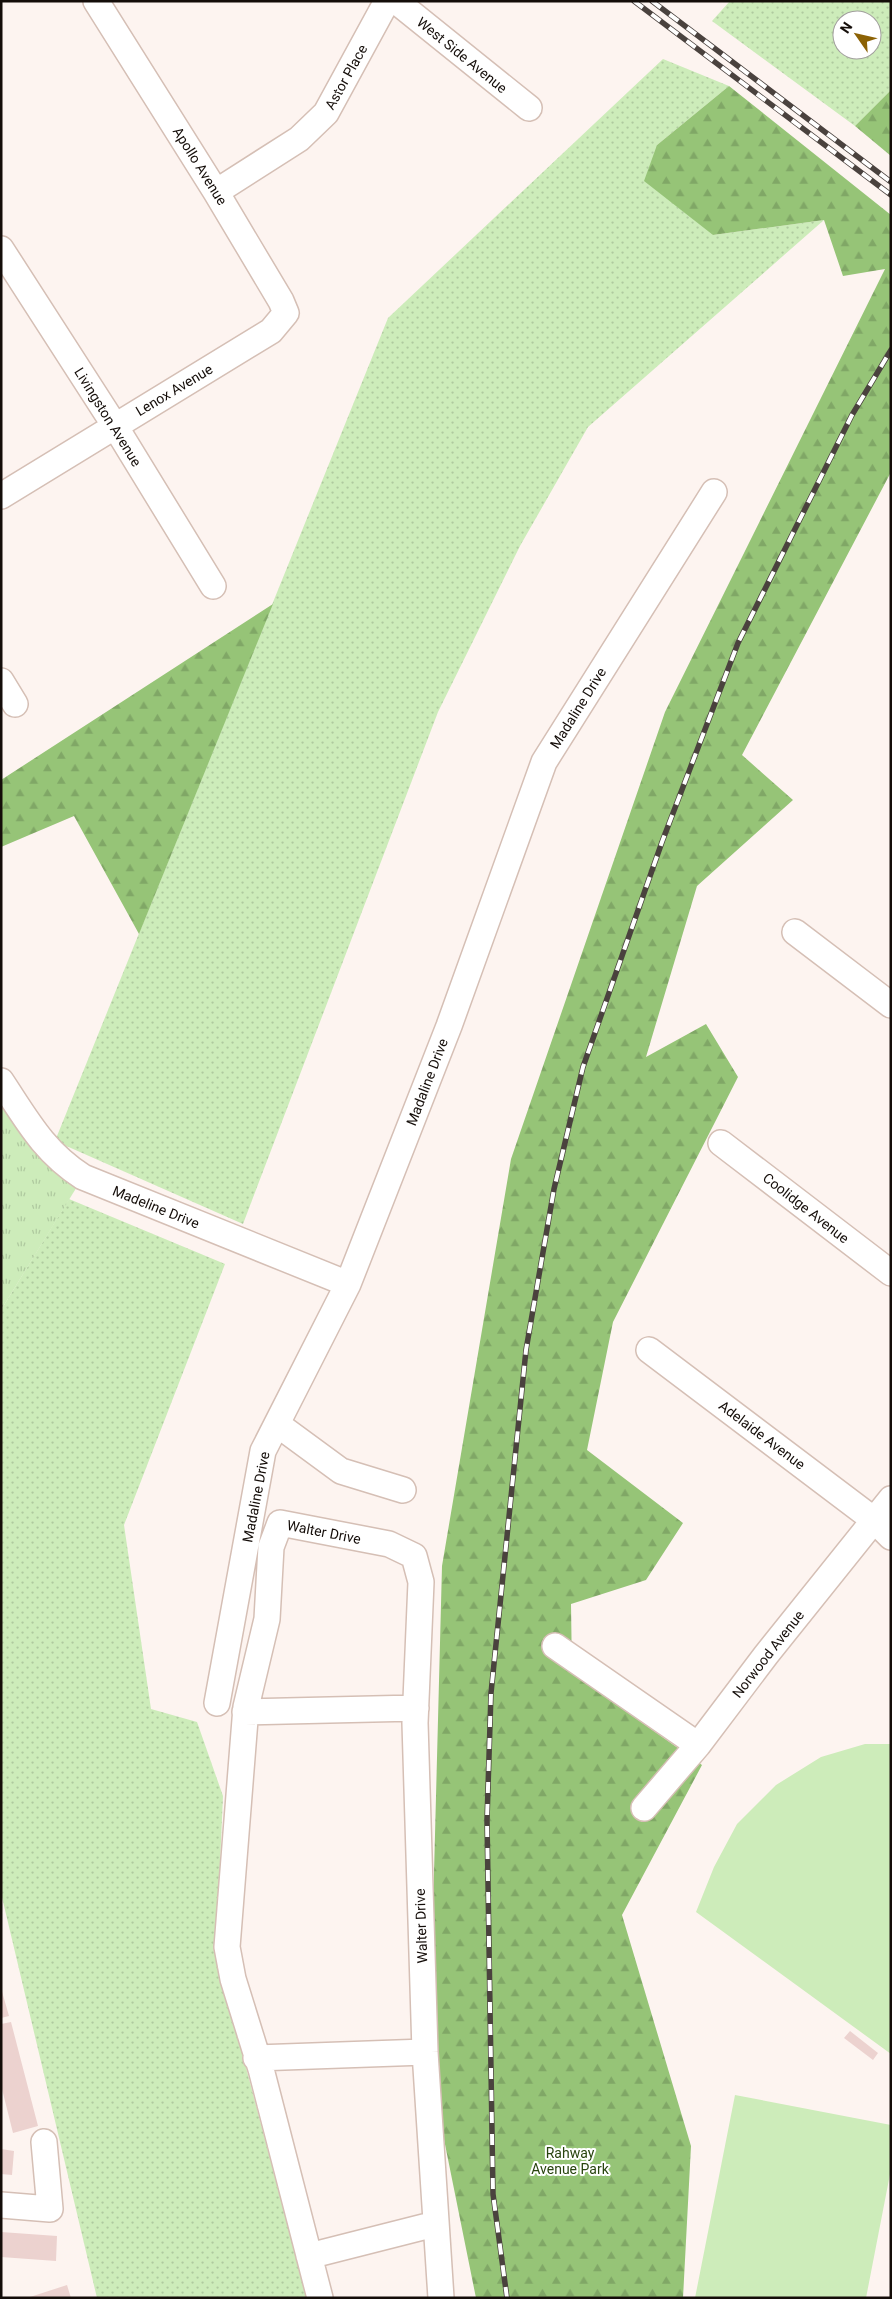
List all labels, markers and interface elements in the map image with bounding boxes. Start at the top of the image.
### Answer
north arrow [832,10,882,60]
street label: West Side Avenue [414,14,510,96]
text: N [837,19,856,36]
street label: Astor Place [322,42,370,112]
street label: Apollo Avenue [170,124,230,208]
street label: Lenox Avenue [133,361,215,419]
street label: Livingston Avenue [71,365,145,469]
street label: Madaline Drive [547,665,609,751]
street label: Madaline Drive [403,1036,451,1128]
street label: Coolidge Avenue [760,1170,852,1246]
street label: Madeline Drive [110,1182,202,1232]
street label: Adelaide Avenue [716,1397,808,1473]
street label: Madaline Drive [239,1450,273,1544]
street label: Walter Drive [286,1517,362,1547]
street label: Norwood Avenue [729,1607,807,1701]
street label: Walter Drive [412,1888,430,1964]
park label: Rahway Avenue Park [531,2145,610,2177]

